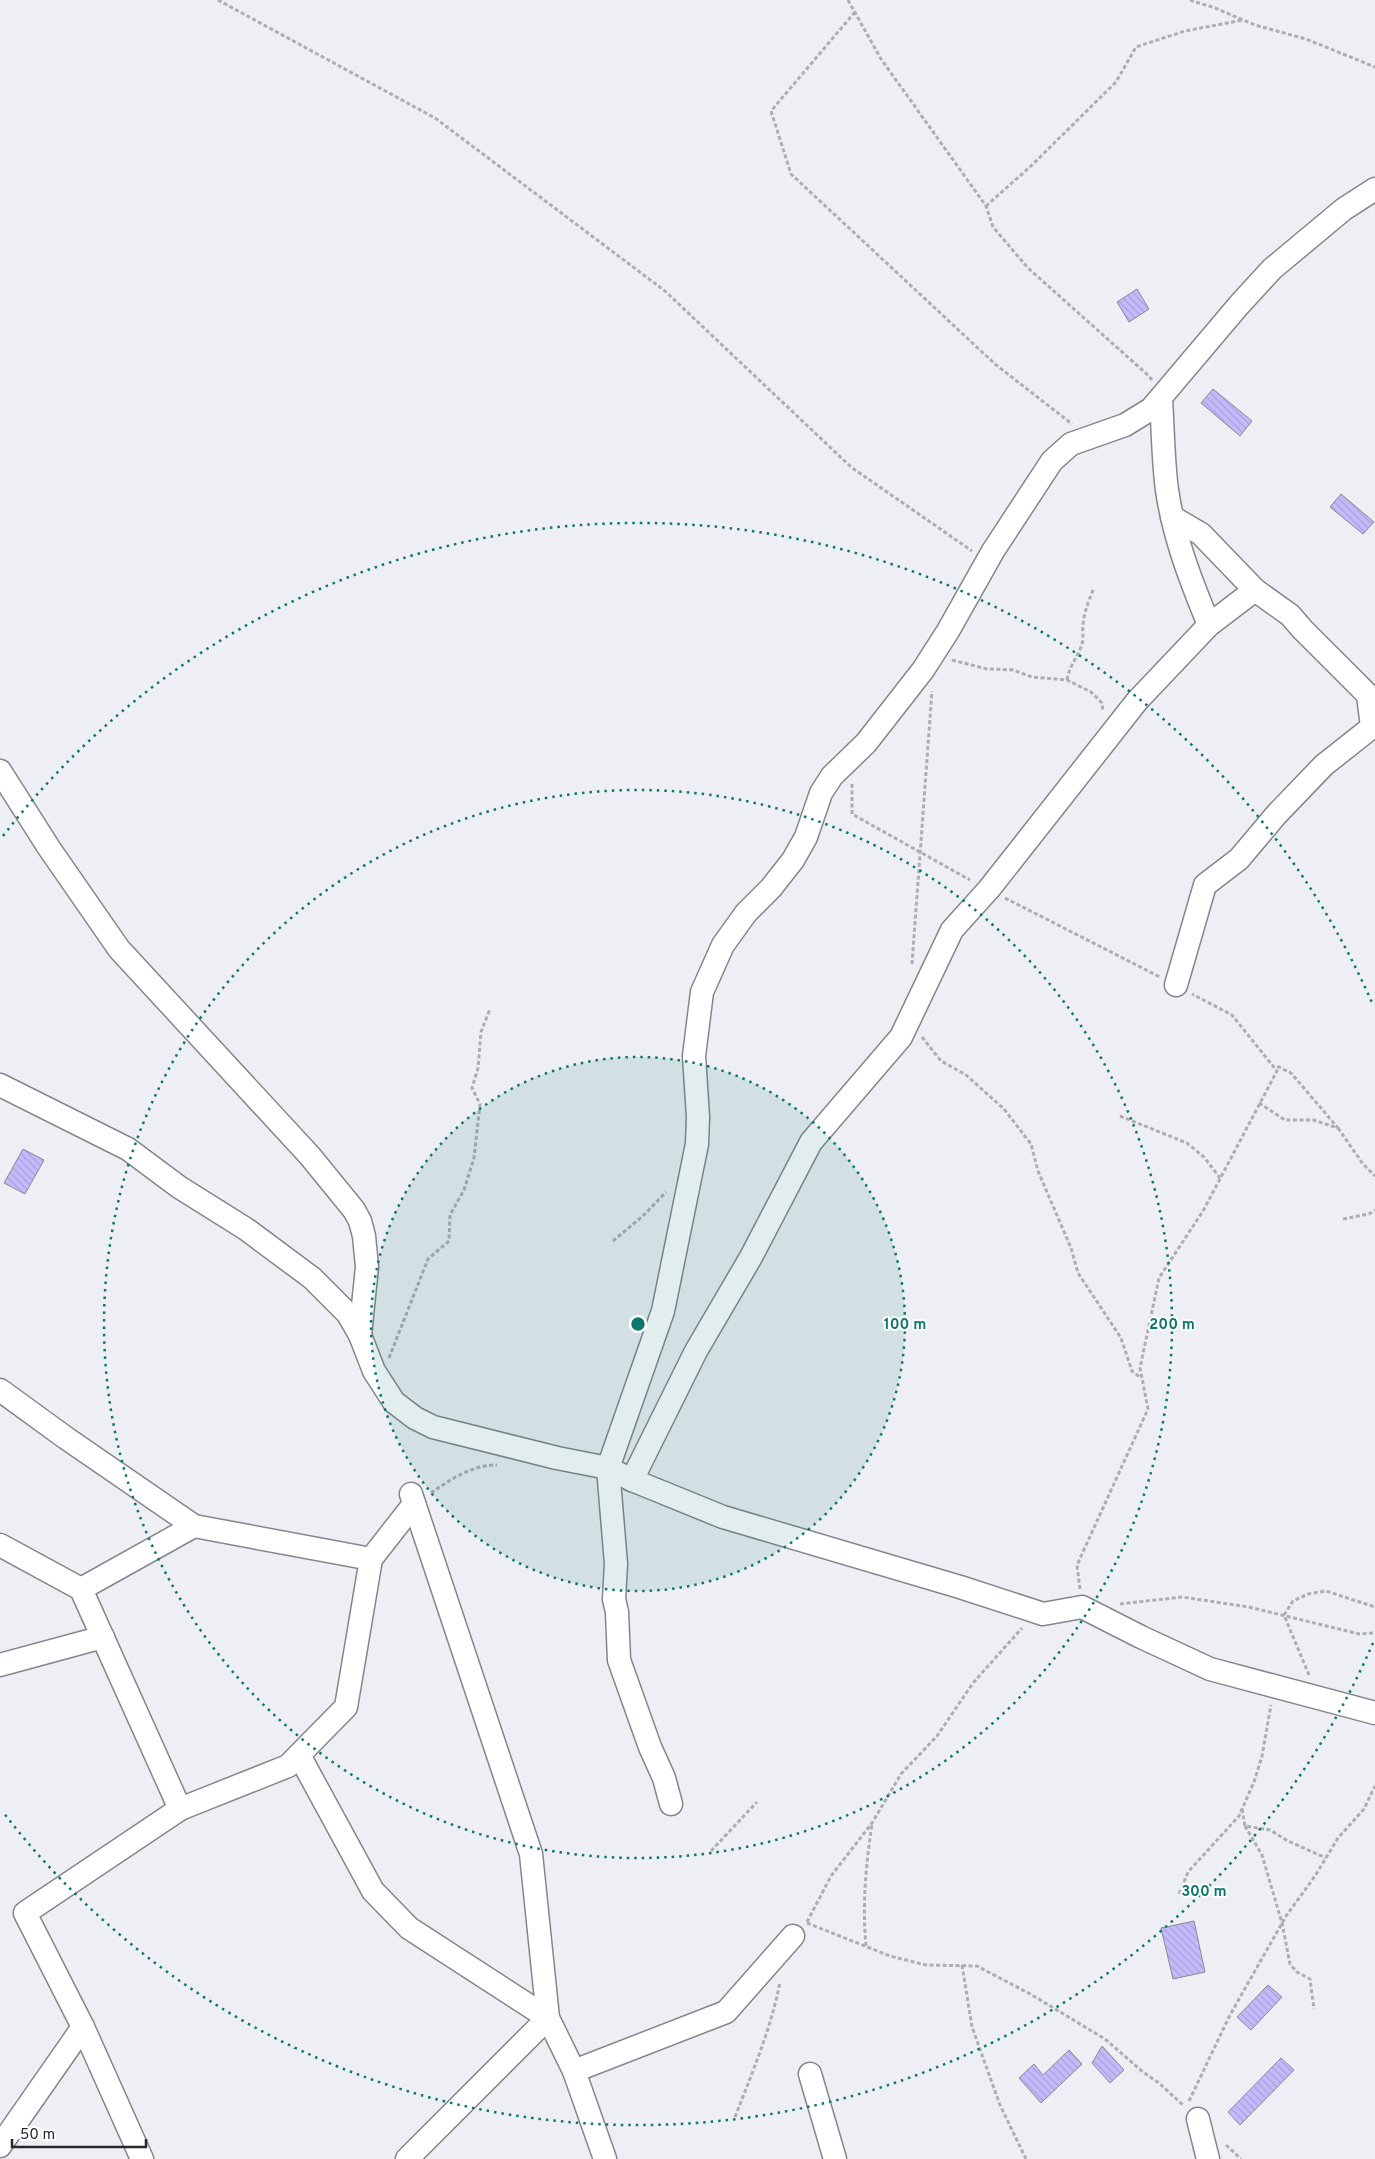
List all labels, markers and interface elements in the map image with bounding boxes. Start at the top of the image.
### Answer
centre of rings [629,1315,647,1333]
text: 100 m [884,1316,926,1335]
text: 200 m [1149,1316,1195,1335]
text: 300 m [1181,1883,1227,1902]
scale bar [12,2116,146,2148]
text: 50 m [20,2126,55,2145]

